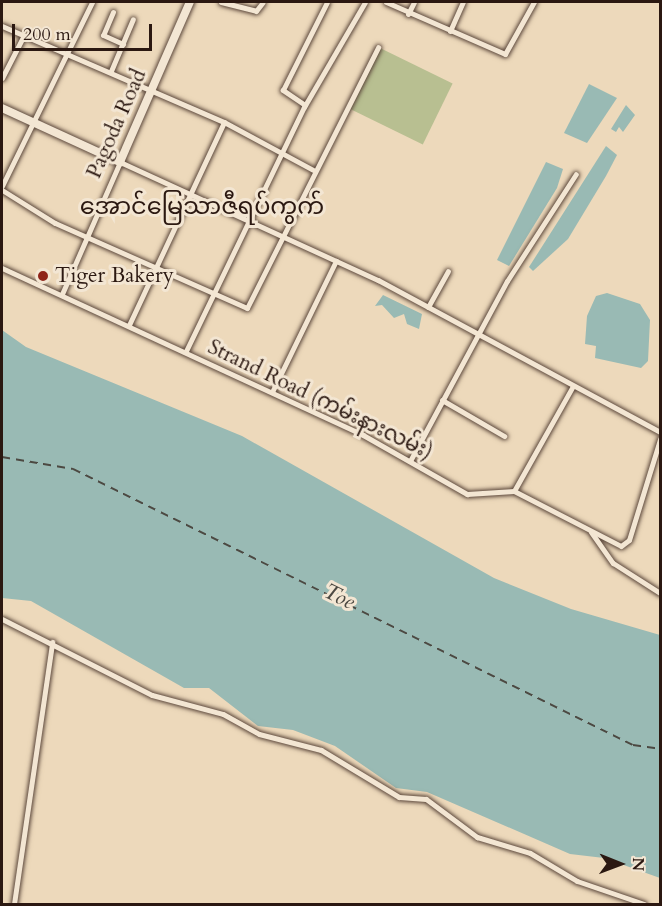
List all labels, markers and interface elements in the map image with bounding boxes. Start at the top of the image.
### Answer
scale bar [15,12,154,50]
text: 200 m [23,22,71,47]
street label: Pagoda Road [82,66,152,182]
district label: အောင်မြေသာဇီရပ်ကွက် [80,193,324,221]
place label: Tiger Bakery [55,263,174,289]
marker: Tiger Bakery [36,269,50,283]
street label: Strand Road (ကမ်းနားလမ်း) [204,335,436,465]
water label: Toe [319,578,359,616]
north arrow [590,834,650,894]
text: N [627,857,649,871]

